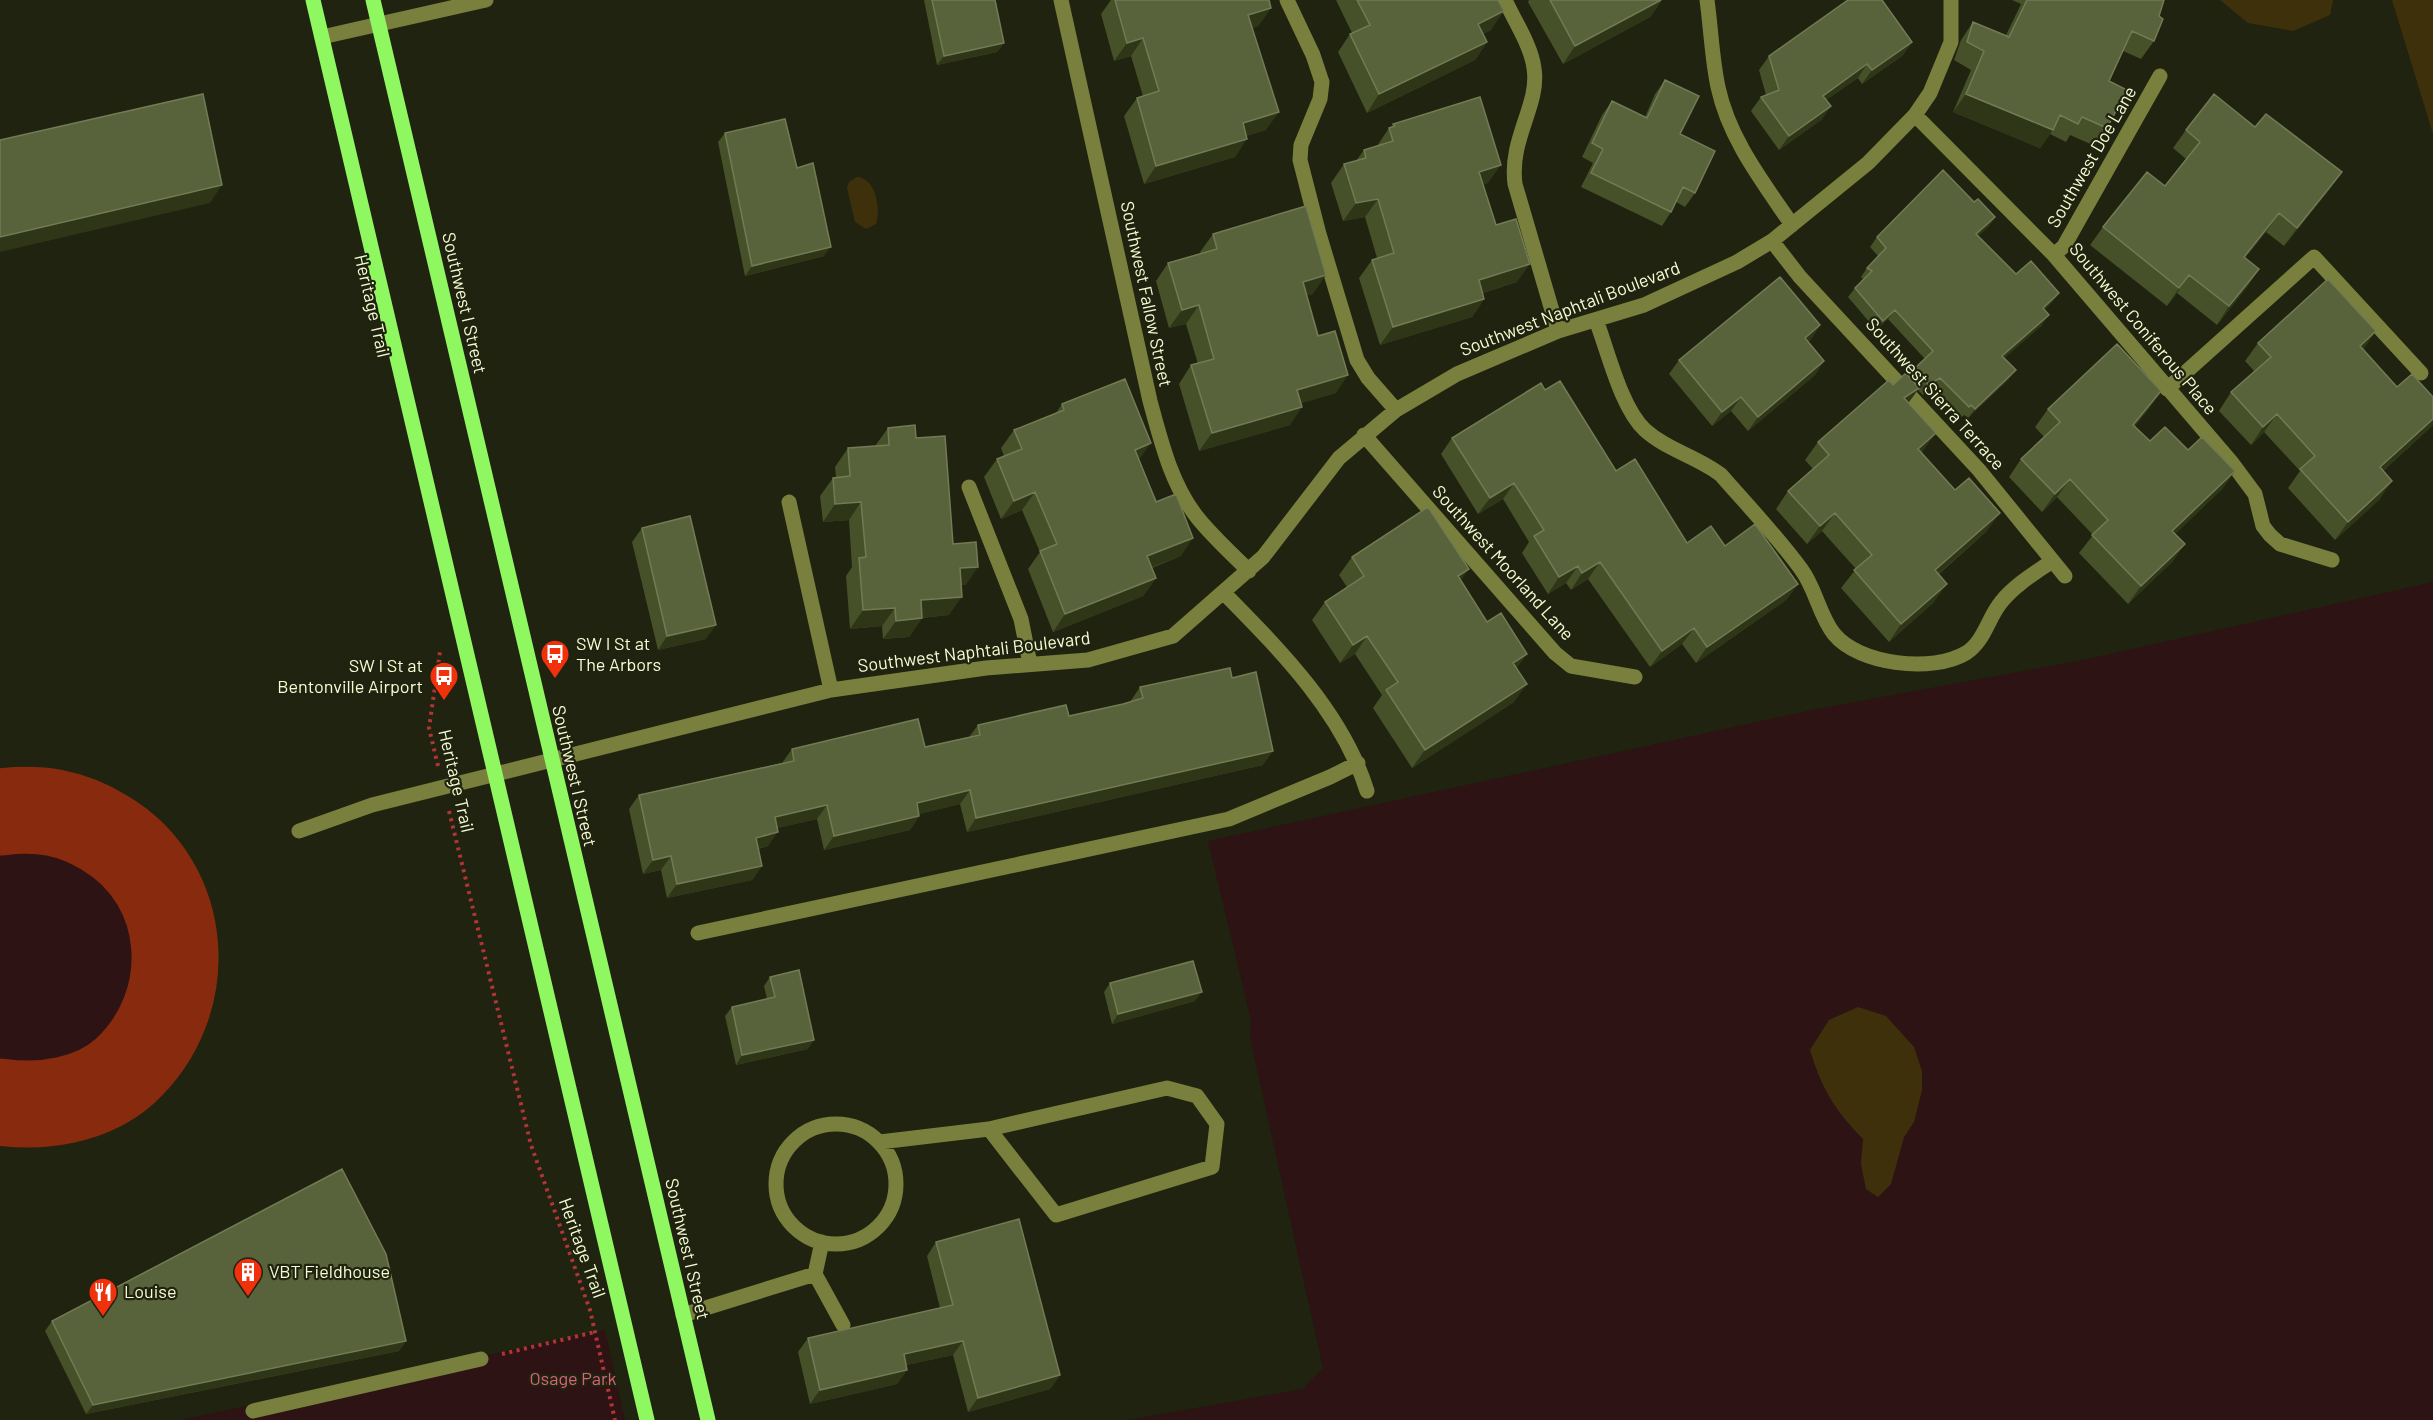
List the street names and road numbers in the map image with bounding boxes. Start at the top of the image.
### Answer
street label: Southwest Doe Lane [2042,82,2141,231]
street label: Southwest Fallow Street [1117,199,1177,389]
street label: Southwest I Street [438,230,492,376]
street label: Southwest Coniferous Place [2065,238,2222,419]
street label: Heritage Trail [350,252,395,359]
street label: Southwest Naphtali Boulevard [1456,256,1683,360]
street label: Southwest Sierra Terrace [1862,313,2010,474]
street label: Southwest Moorland Lane [1428,480,1579,644]
street label: Southwest Naphtali Boulevard [856,626,1091,676]
street label: Southwest I Street [548,703,602,849]
street label: Heritage Trail [434,727,479,834]
street label: Southwest I Street [661,1176,715,1322]
street label: Heritage Trail [555,1195,611,1301]

